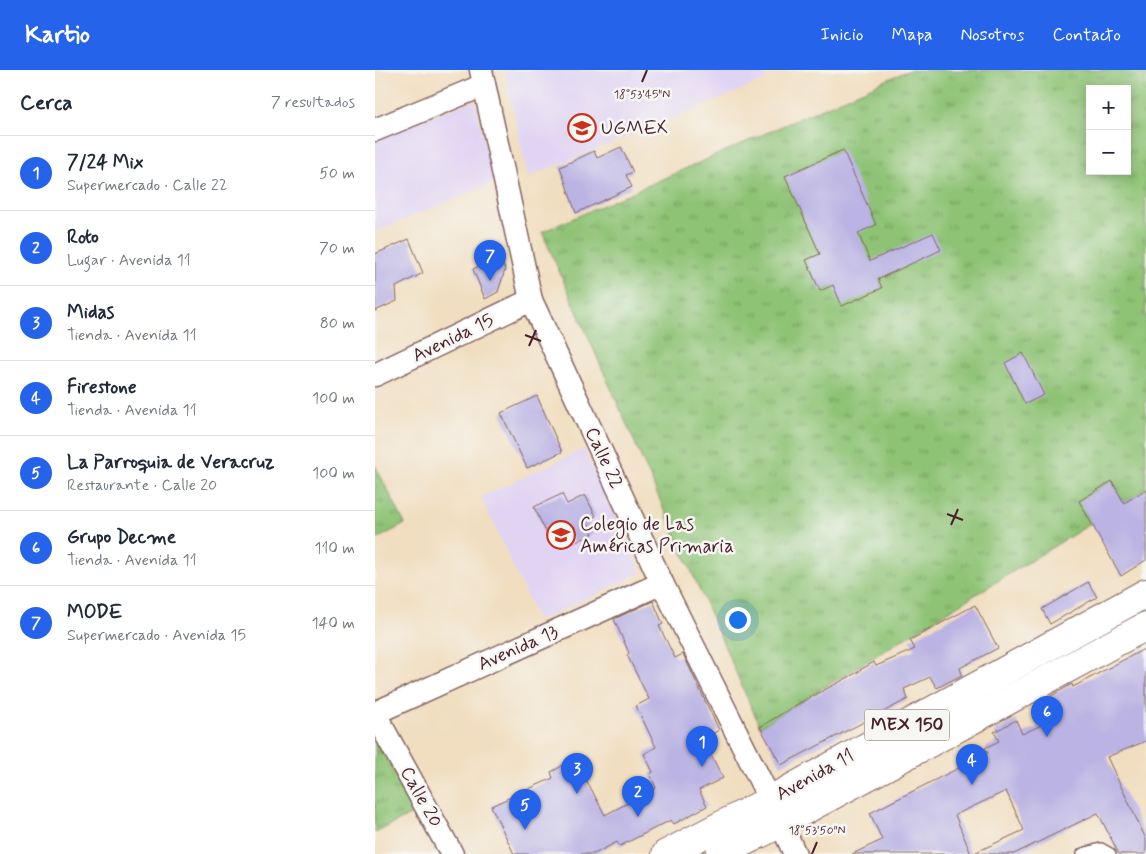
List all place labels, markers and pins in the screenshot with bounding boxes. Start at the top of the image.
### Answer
school or university icon: UGMEX [567,113,597,143]
place label: UGMEX [601,116,668,141]
pin: 7 [474,240,506,281]
place label: Colegio de Las Américas Primaria [580,512,734,559]
school or university icon: Colegio de Las Américas Primaria [546,520,576,550]
pin: 6 [1031,696,1063,737]
pin: 1 [686,726,718,767]
pin: 4 [956,744,988,785]
pin: 3 [561,753,593,794]
pin: 2 [622,776,654,817]
pin: 5 [509,789,541,830]

